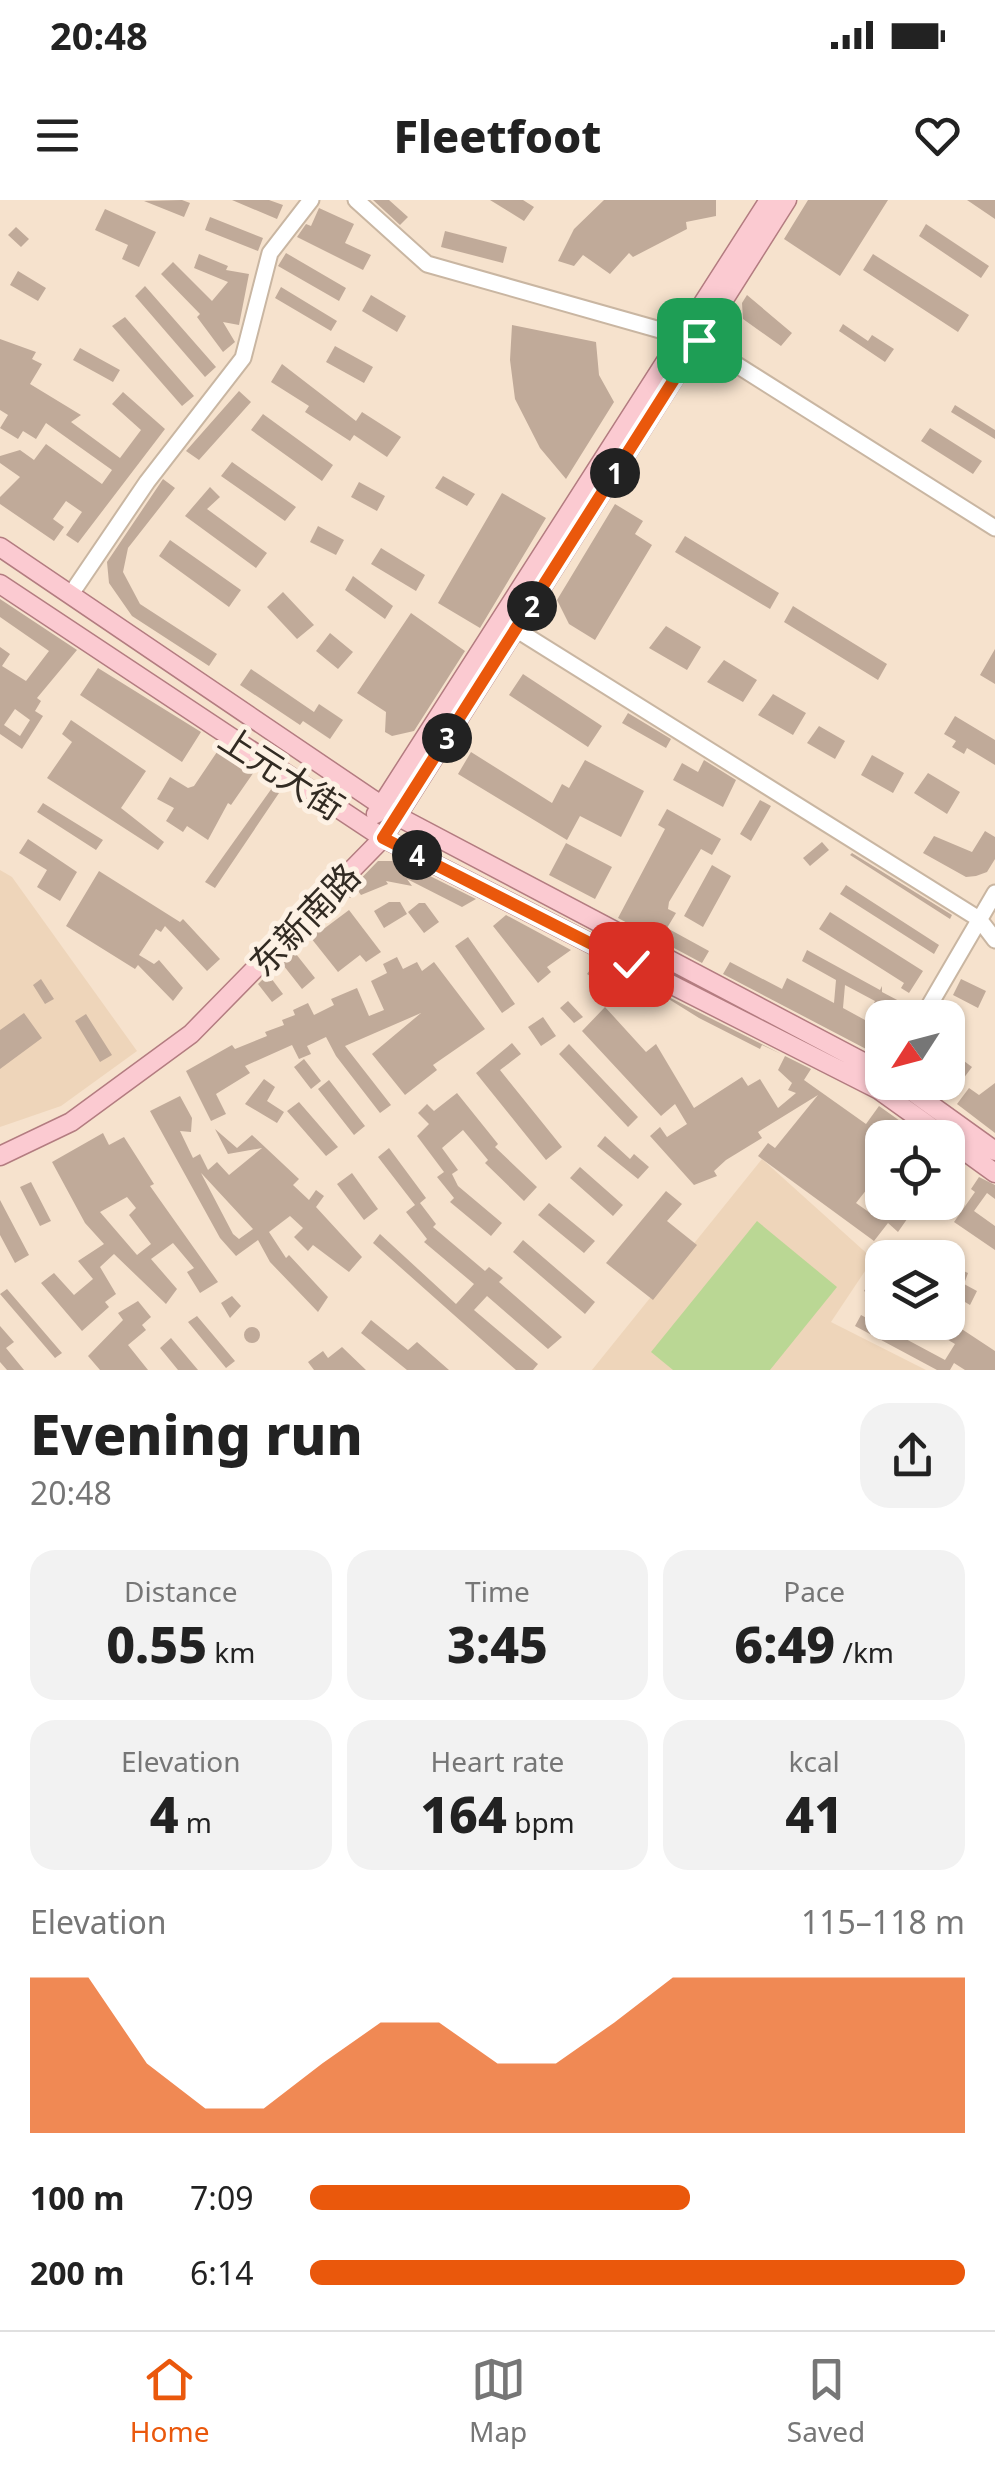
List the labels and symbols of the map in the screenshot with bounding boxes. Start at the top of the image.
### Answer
pin [657,298,742,383]
pin: 1 [590,448,640,498]
pin: 2 [507,581,557,631]
pin: 3 [422,713,472,763]
street label: 上元大街 [210,714,354,830]
pin: 4 [392,830,442,880]
street label: 东新南路 [238,852,370,986]
pin [589,922,674,1007]
north arrow [865,1000,965,1100]

